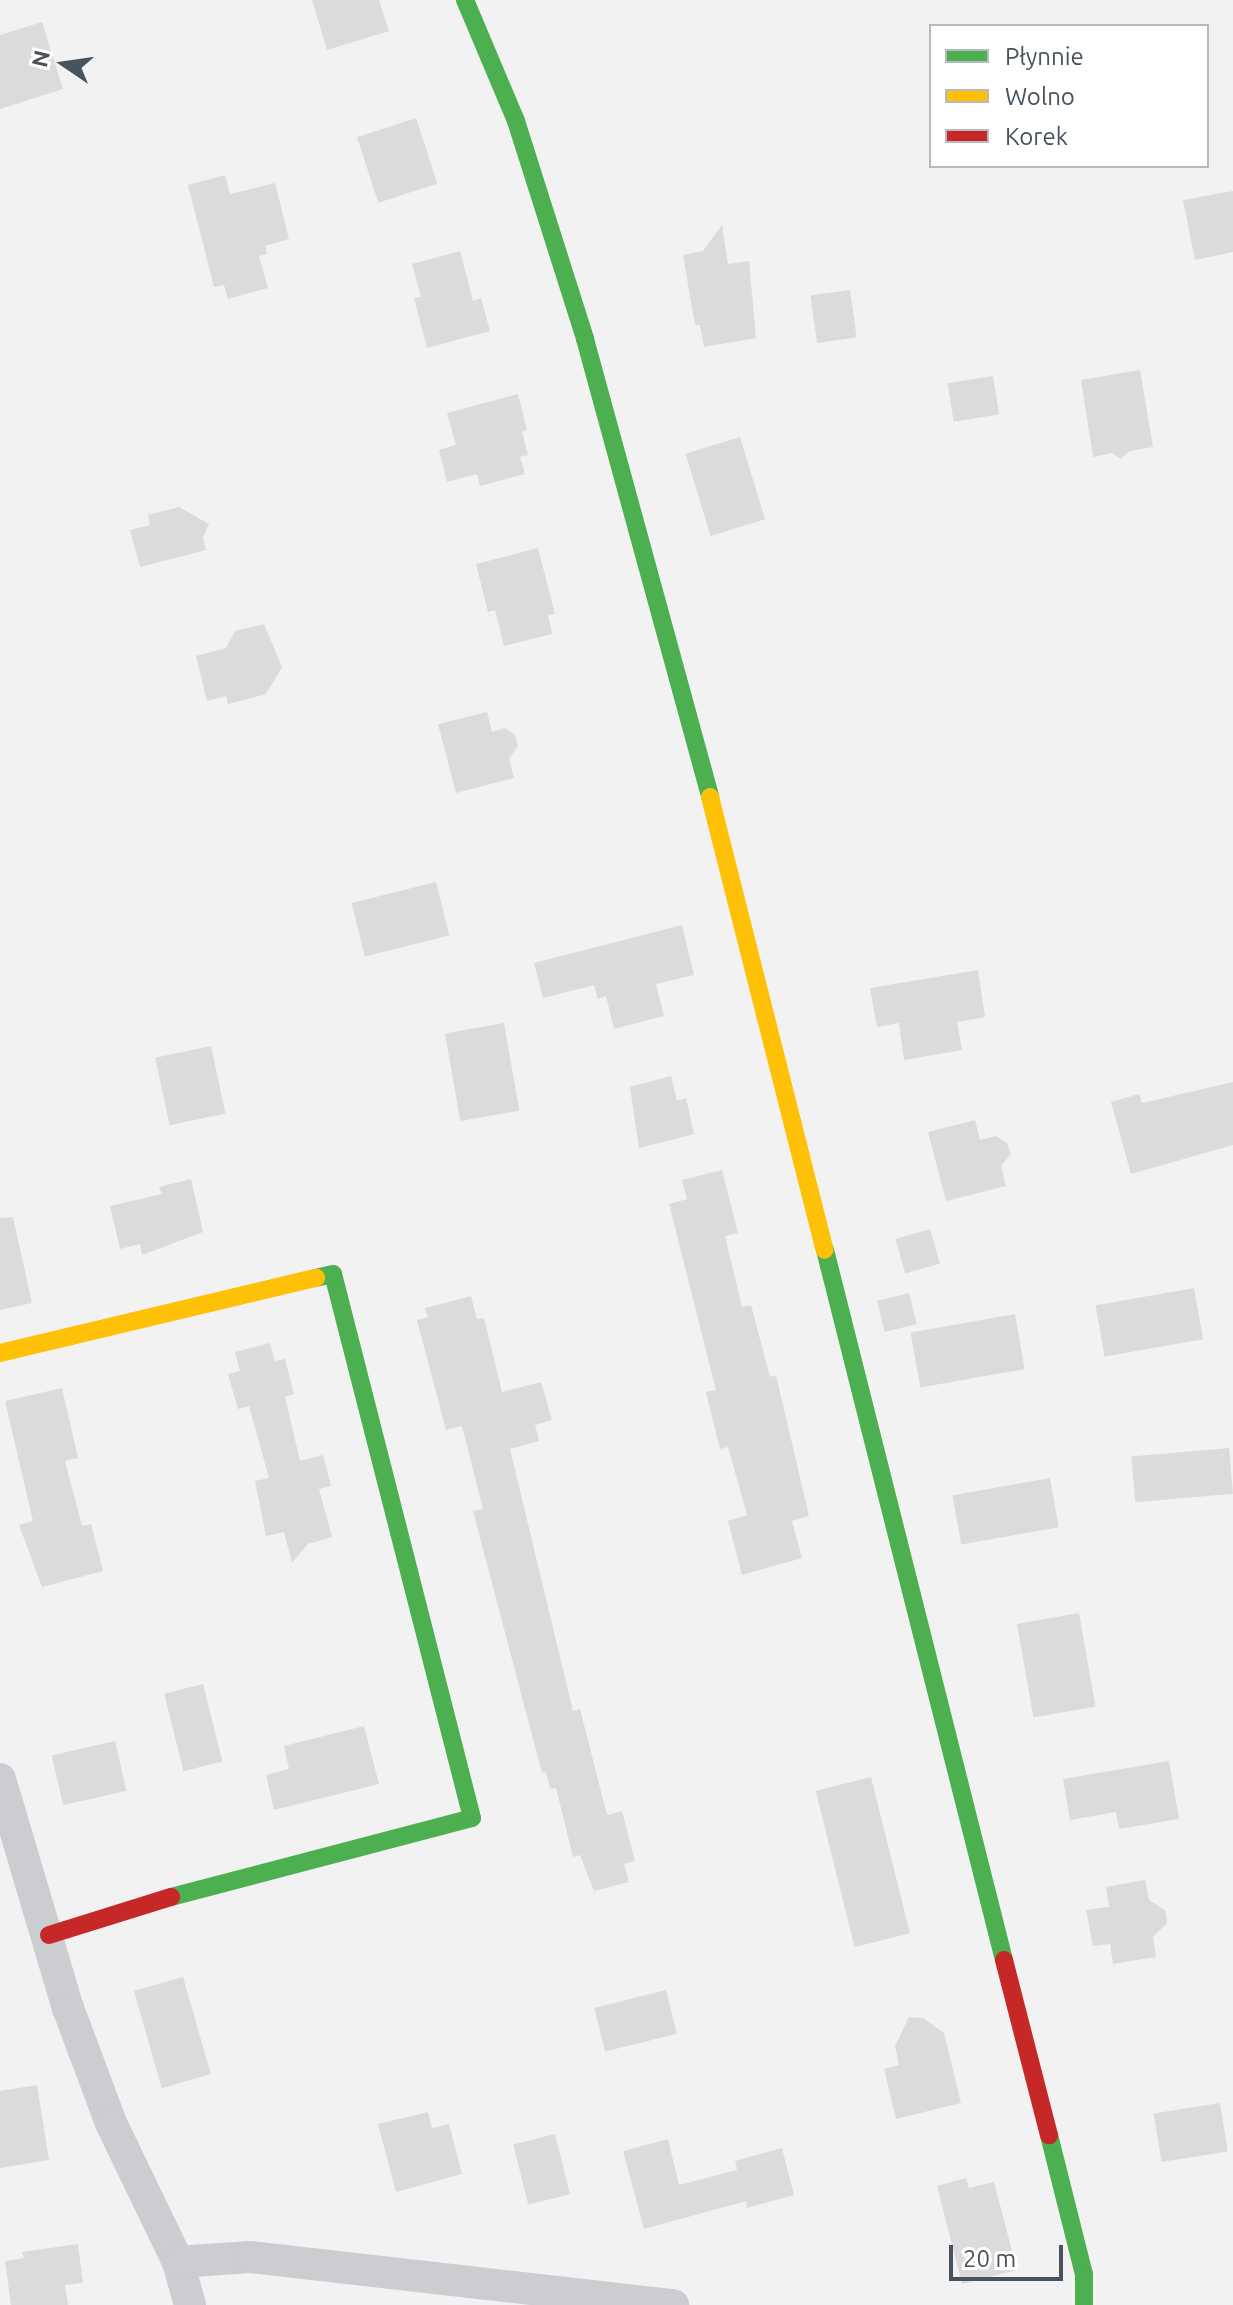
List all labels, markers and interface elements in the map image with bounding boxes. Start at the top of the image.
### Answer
north arrow [24,24,104,104]
legend [929,24,1209,168]
text: Płynnie [1005,43,1084,70]
text: N [26,48,54,69]
text: Wolno [1005,83,1075,110]
text: Korek [1005,123,1068,150]
scale bar [953,2229,1067,2279]
text: 20 m [963,2245,1016,2272]

